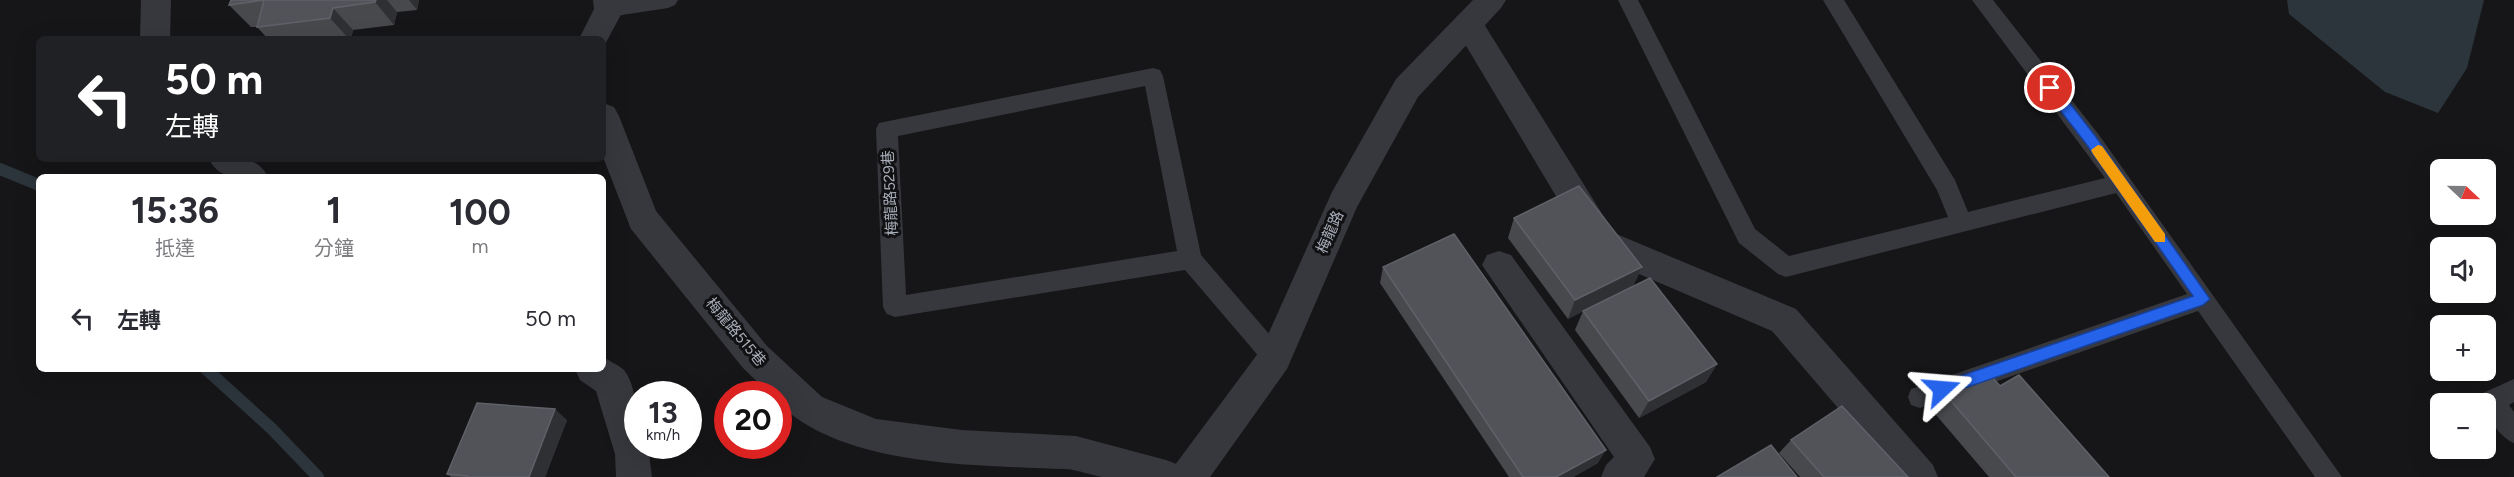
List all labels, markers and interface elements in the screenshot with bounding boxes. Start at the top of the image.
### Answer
text: 50 m [165,54,263,105]
icon: left [66,60,144,138]
pin [2024,62,2075,113]
icon: arrive [2033,71,2066,104]
text: 左轉 [165,110,219,143]
street label: 梅龍路529巷 [879,150,901,236]
north arrow [2430,159,2496,225]
map controls [2430,159,2496,459]
text: 15:36 [131,189,219,232]
text: 1 [326,189,342,232]
text: 100 [449,191,511,234]
street label: 梅龍路 [1313,208,1347,256]
text: m [471,234,488,258]
text: 抵達 [155,236,195,260]
text: 分鐘 [314,236,354,260]
button: sound [2430,237,2496,303]
street label: 梅龍路515巷 [702,294,770,370]
icon: left [66,302,99,335]
text: 50 m [525,305,576,332]
text: 左轉 [117,307,161,334]
button: + [2430,315,2496,381]
position arrow [1910,357,1974,421]
speed limit sign: 20 [714,381,792,459]
button: − [2430,393,2496,459]
text: 13 [648,394,678,431]
text: km/h [646,426,680,444]

